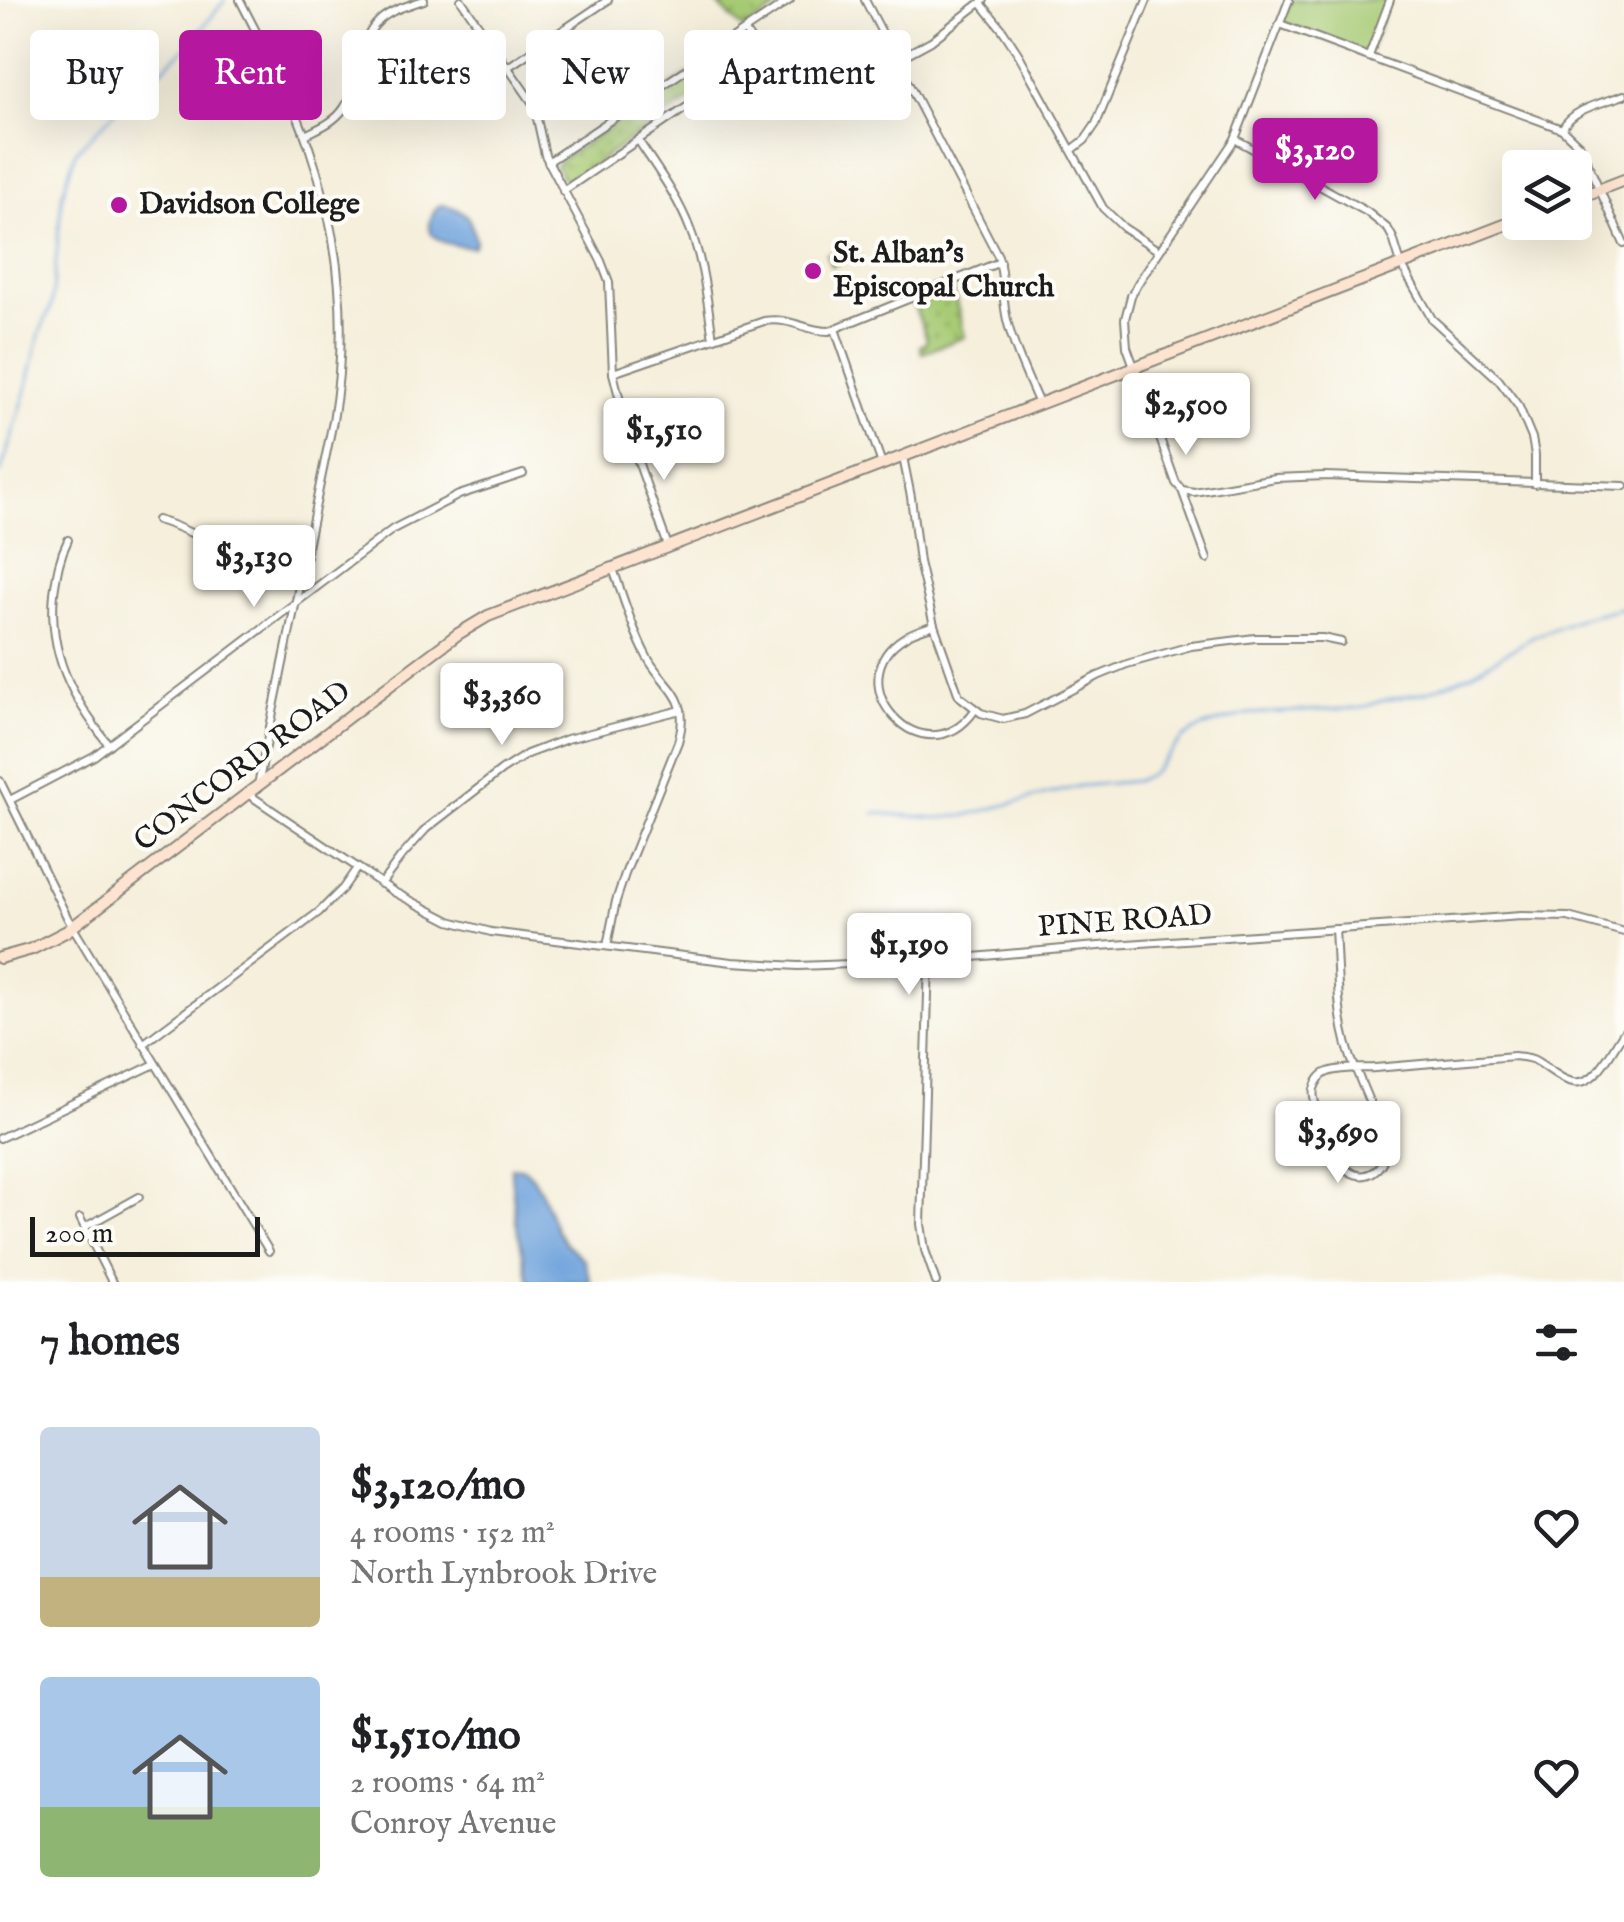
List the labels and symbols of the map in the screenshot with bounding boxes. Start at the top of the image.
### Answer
pin: $3,120 [1234,118,1396,203]
place label: Davidson College [139,186,360,224]
marker: Davidson College [108,194,130,216]
place label: St. Alban's Episcopal Church [833,235,1055,307]
marker: St. Alban's Episcopal Church [802,260,824,282]
pin: $2,500 [1105,373,1267,458]
pin: $1,510 [583,398,745,483]
pin: $3,130 [173,525,335,610]
pin: $3,360 [421,663,583,748]
street label: CONCORD ROAD [127,673,359,861]
street label: PINE ROAD [1037,897,1213,947]
pin: $1,190 [828,913,990,998]
pin: $3,690 [1257,1101,1419,1186]
scale bar [30,1212,260,1256]

